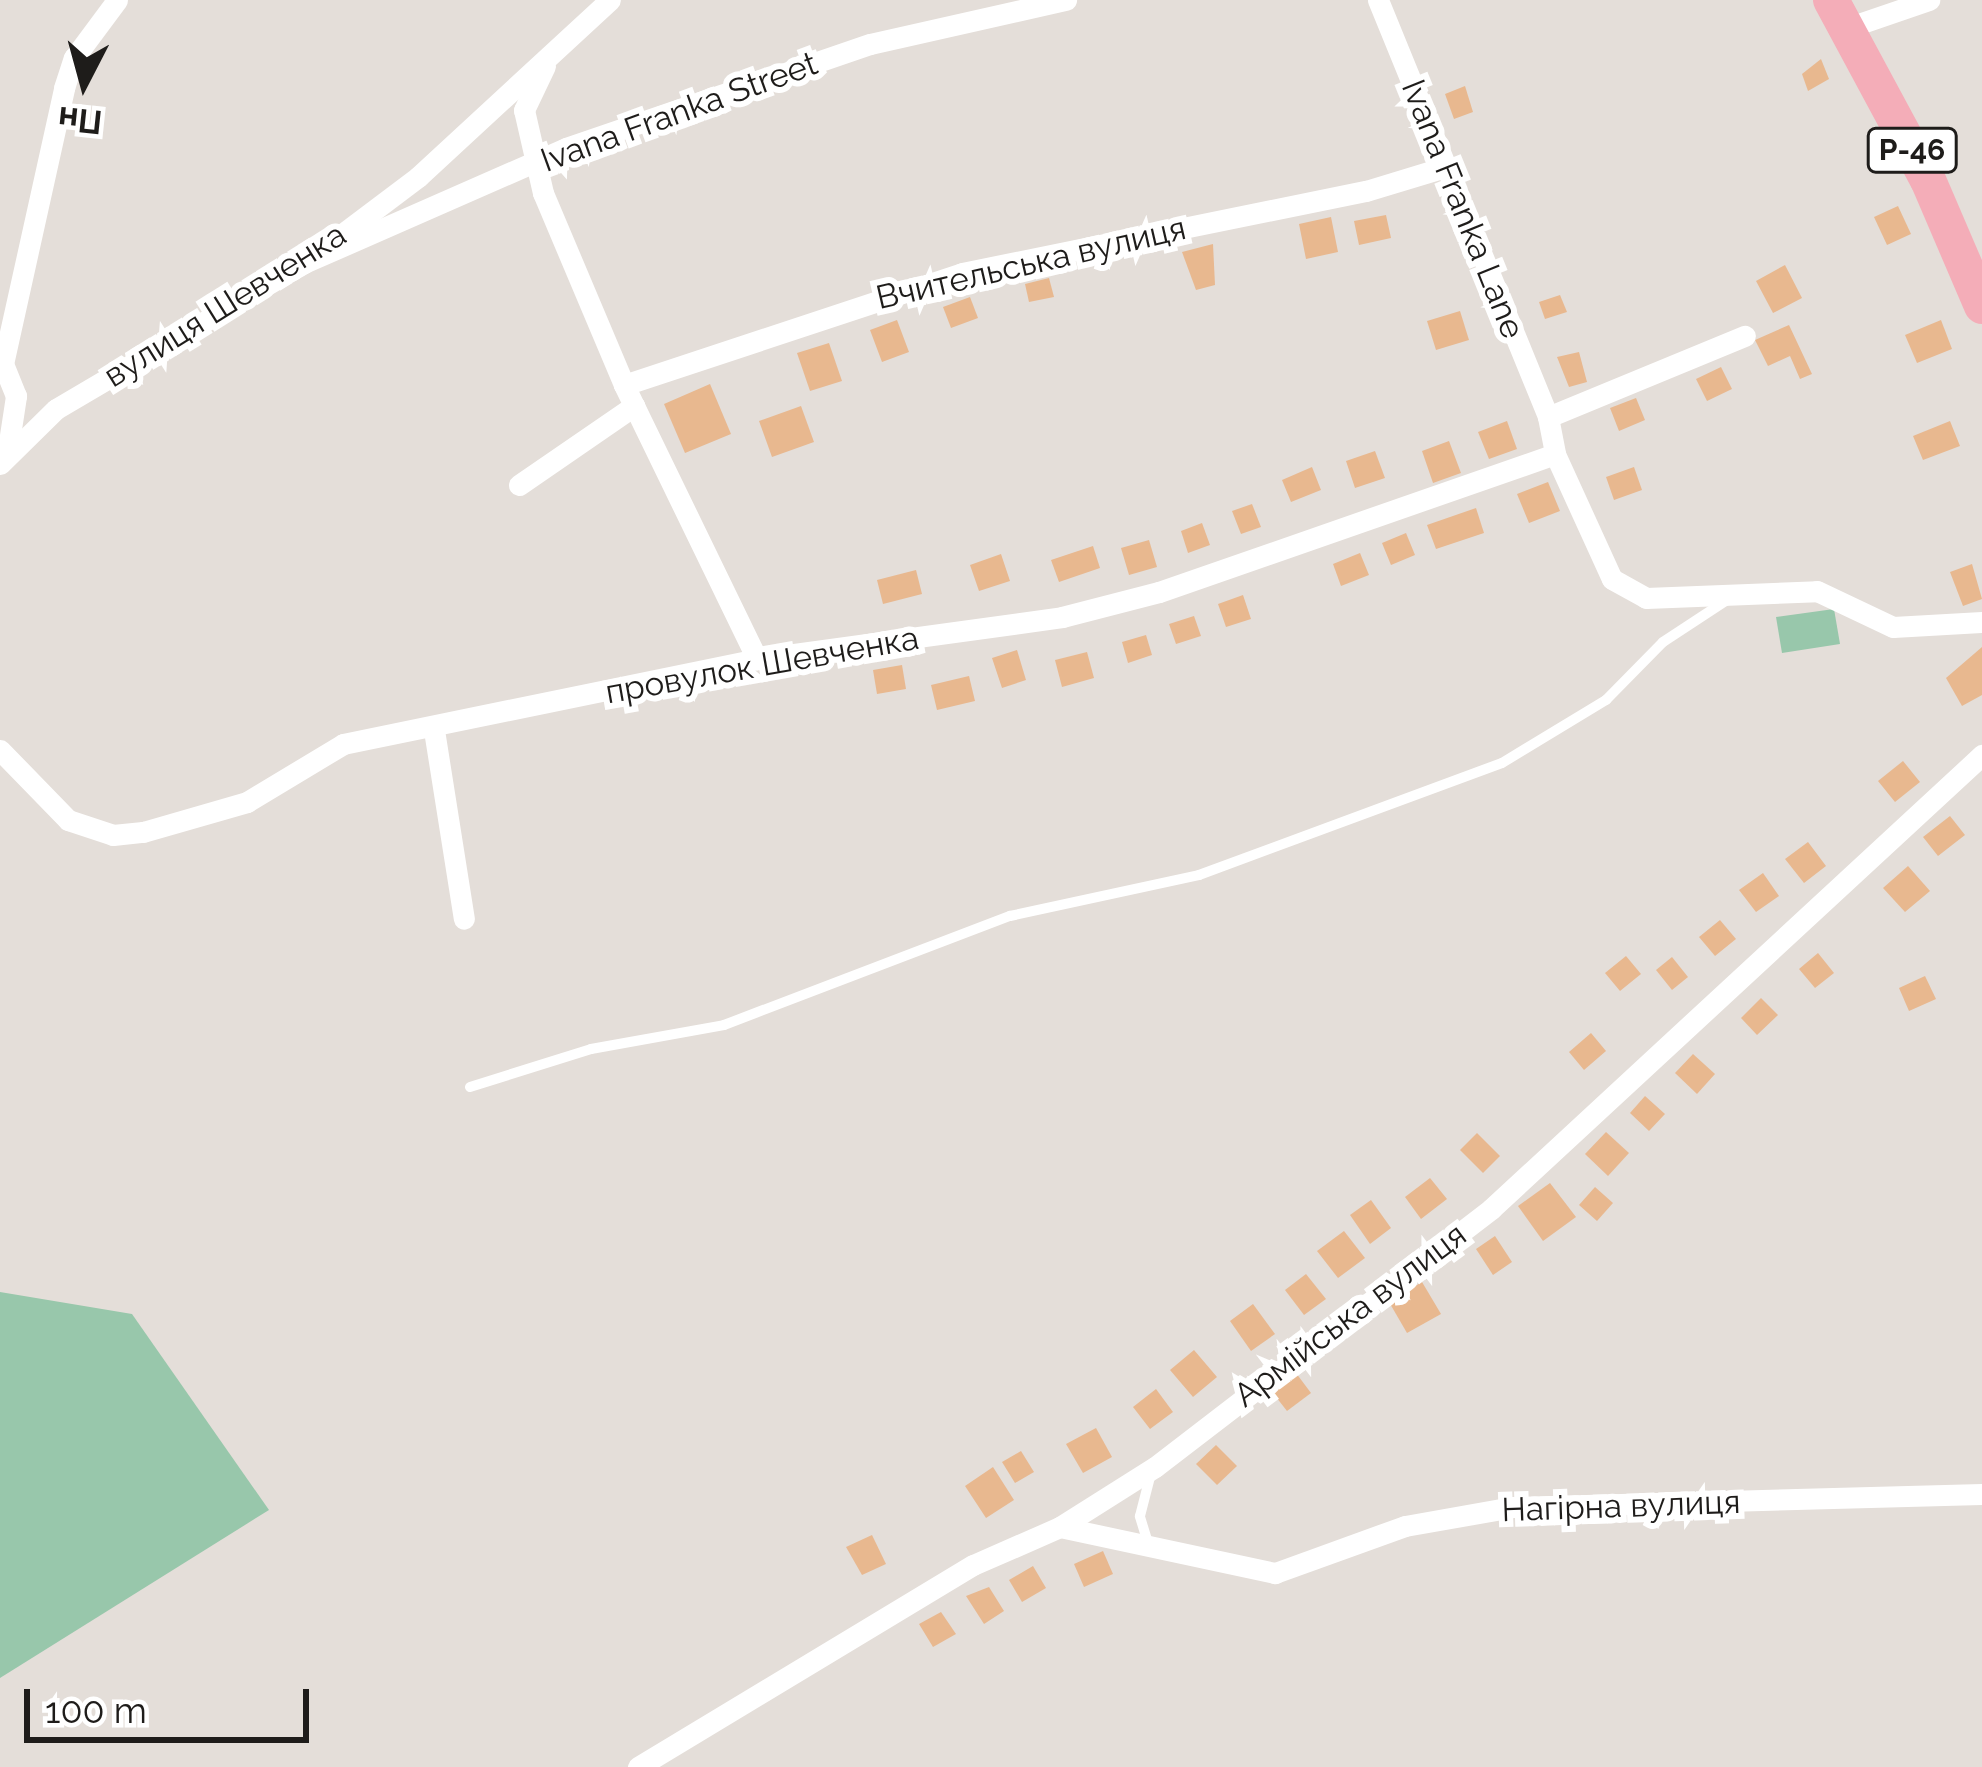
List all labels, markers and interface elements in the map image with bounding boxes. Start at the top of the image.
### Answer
north arrow [24,24,144,144]
street label: Ivana Franka Street [535,44,823,180]
street label: Ivana Franka Lane [1393,74,1533,344]
text: Пн [56,99,104,142]
road number: Р-46 [1864,126,1960,174]
street label: Вчительська вулиця [872,208,1190,318]
street label: вулиця Шевченка [97,215,353,395]
street label: провулок Шевченка [602,618,922,712]
street label: Армійська вулиця [1226,1215,1474,1415]
street label: Нагірна вулиця [1501,1482,1741,1530]
scale bar [30,1665,315,1739]
text: 100 m [45,1689,147,1731]

